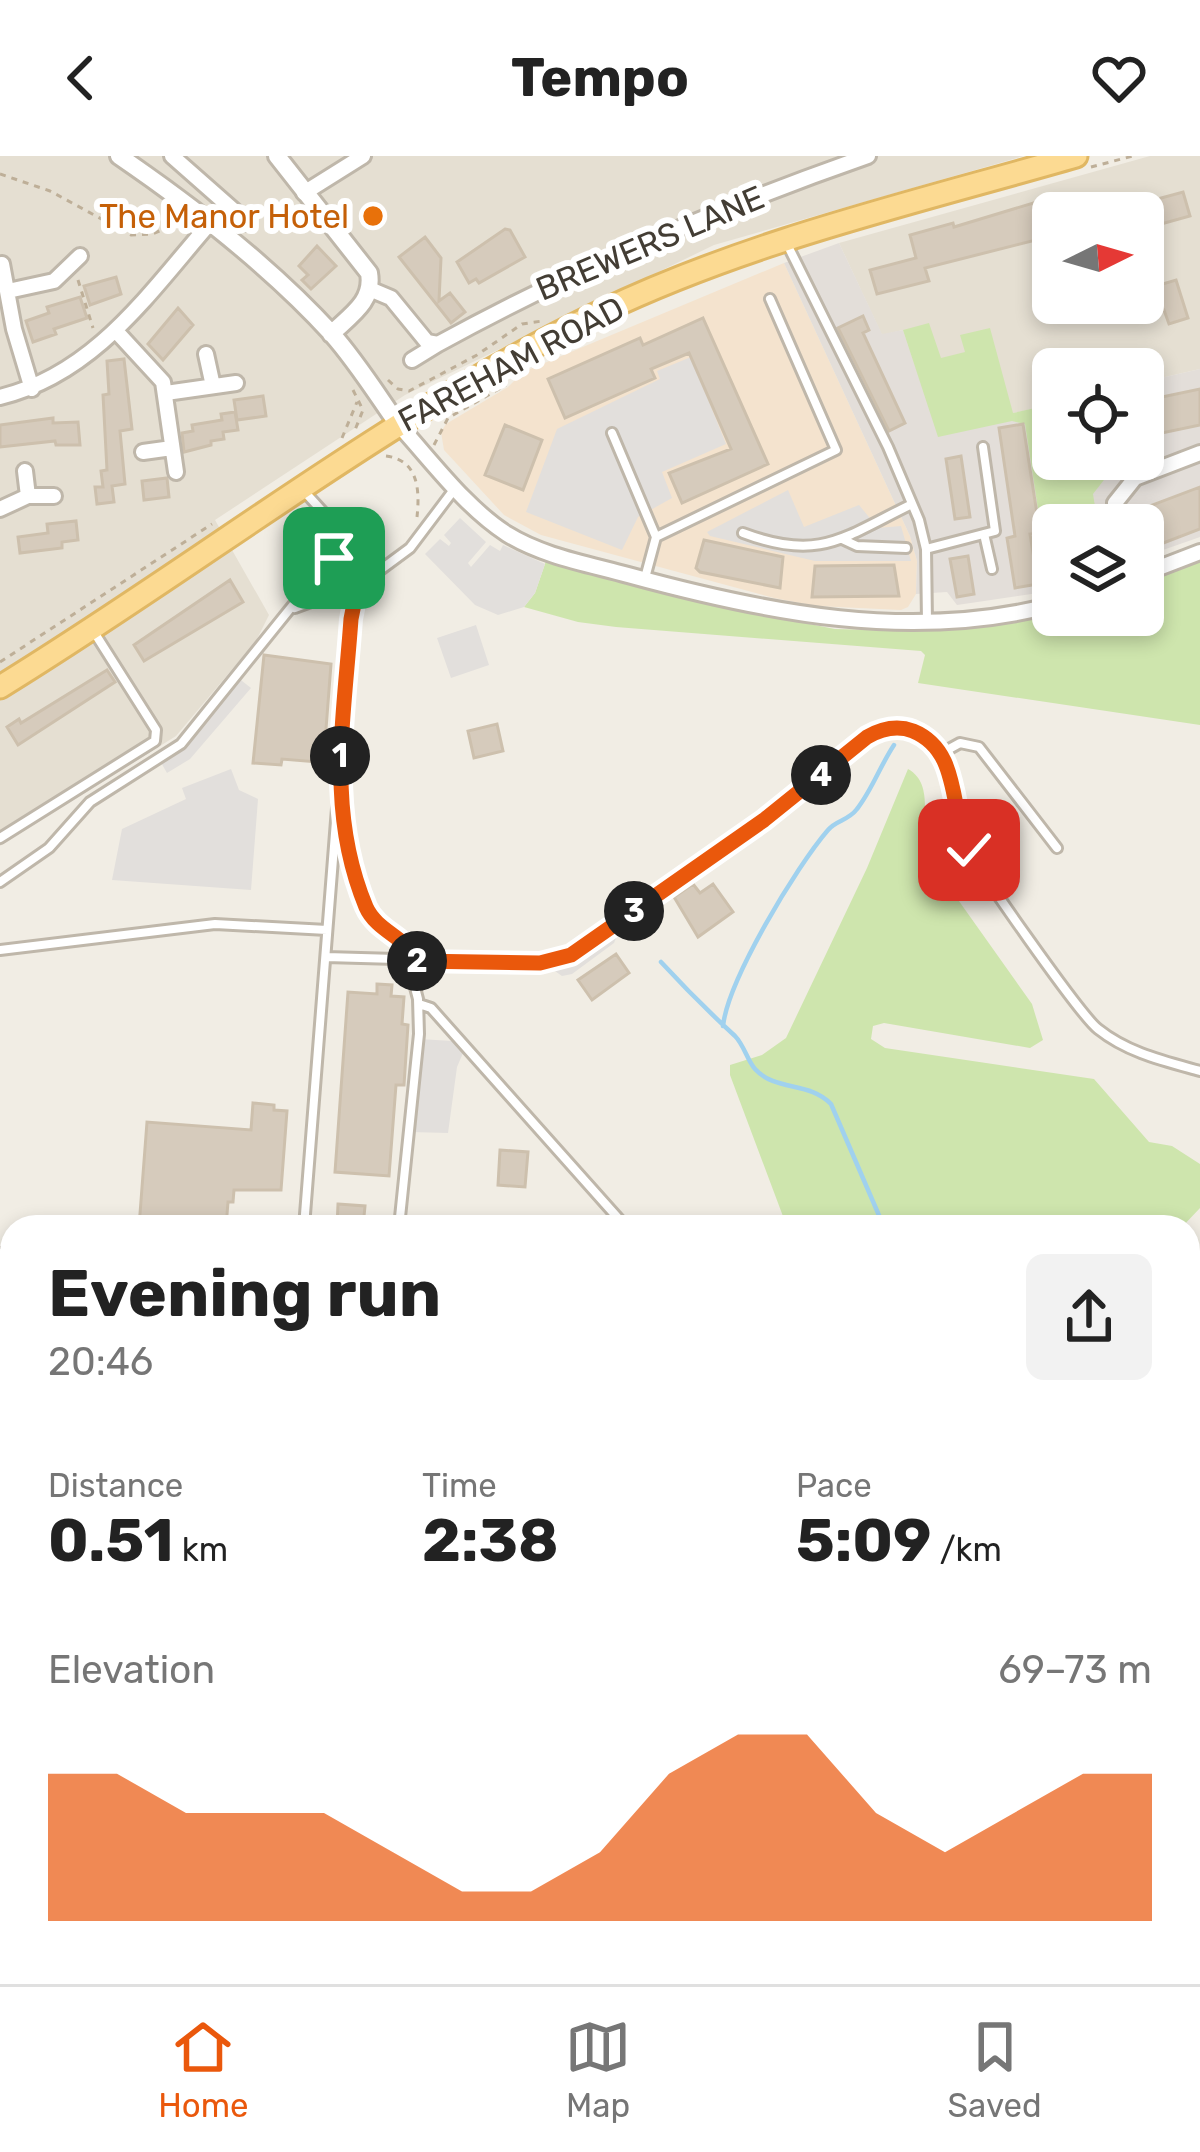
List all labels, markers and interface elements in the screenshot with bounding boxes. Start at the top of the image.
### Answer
icon: back [48,45,114,111]
icon: heart [1086,45,1152,111]
text: Tempo [511,46,689,110]
street label: BREWERS LANE [530,177,770,309]
north arrow [1032,192,1164,324]
map controls [1032,192,1164,636]
place label: The Manor Hotel [99,197,349,236]
marker: The Manor Hotel [360,203,386,229]
street label: FAREHAM ROAD [392,288,630,440]
button: locate [1032,348,1164,480]
button: layers [1032,504,1164,636]
pin [283,507,385,609]
icon: arrive [301,525,367,591]
pin: 1 [310,726,370,786]
text: 1 [332,736,348,775]
pin: 4 [791,745,851,805]
text: 4 [810,755,832,794]
pin [918,799,1020,901]
icon: check [936,817,1002,883]
pin: 3 [604,881,664,941]
text: 3 [623,891,645,930]
pin: 2 [387,931,447,991]
text: 2 [406,941,428,980]
text: Evening run [48,1254,441,1333]
button: share [1026,1254,1152,1380]
text: 20:46 [48,1339,153,1385]
text: Distance [48,1466,183,1505]
text: Time [422,1466,497,1505]
text: Pace [796,1466,872,1505]
text: 0.51 [48,1505,174,1576]
text: 2:38 [422,1505,559,1576]
text: 5:09 [796,1505,932,1576]
text: km [174,1530,228,1569]
text: /km [932,1530,1002,1569]
text: Elevation [48,1647,215,1693]
text: 69–73 m [998,1647,1152,1693]
tab: Home [158,2014,249,2125]
tab: Map [565,2014,631,2125]
tab: Saved [948,2014,1042,2125]

